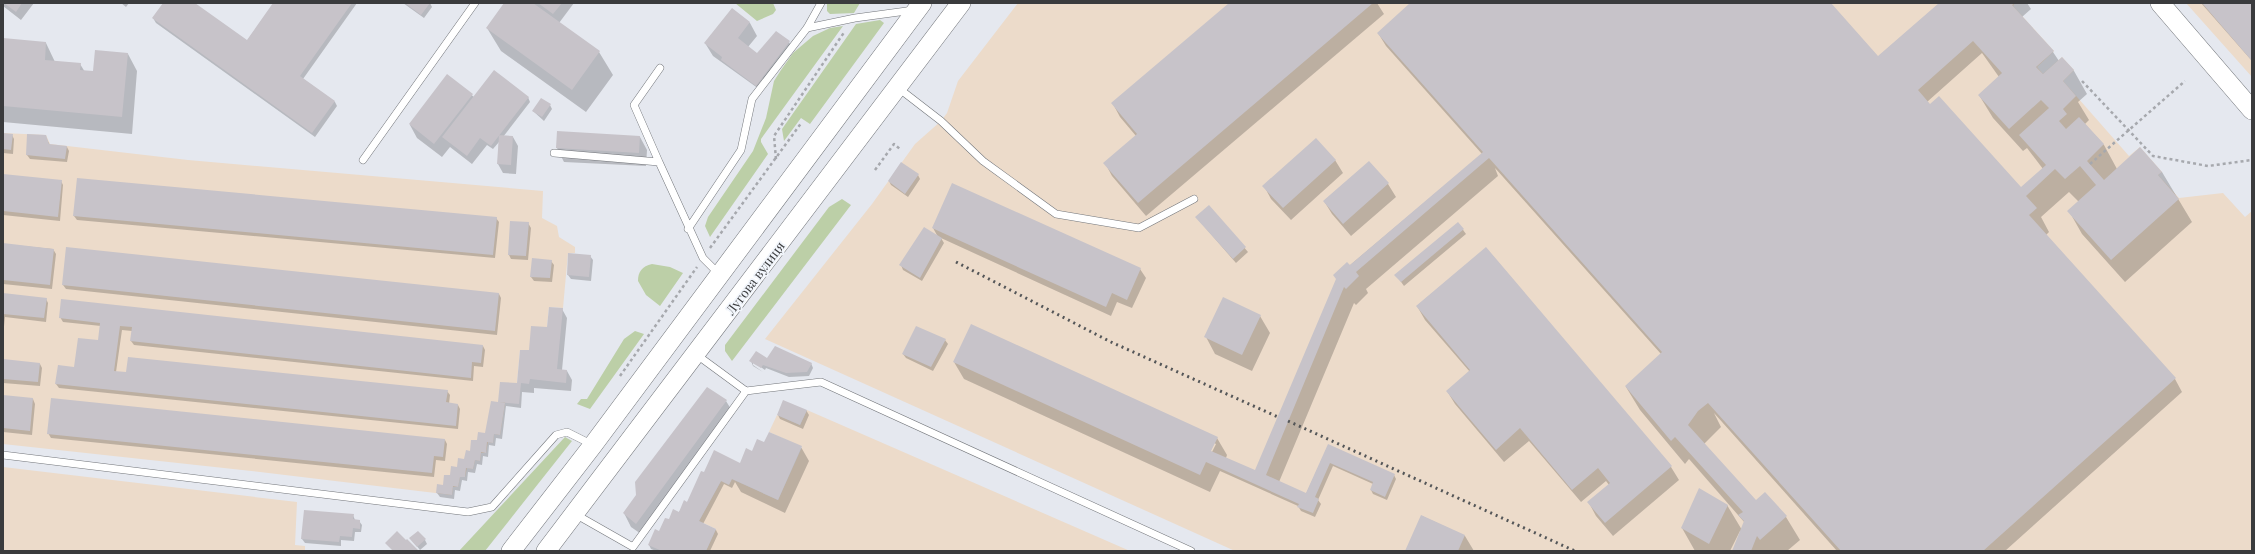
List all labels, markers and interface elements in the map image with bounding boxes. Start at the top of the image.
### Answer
street label: Лугова вулиця [721,237,788,319]

